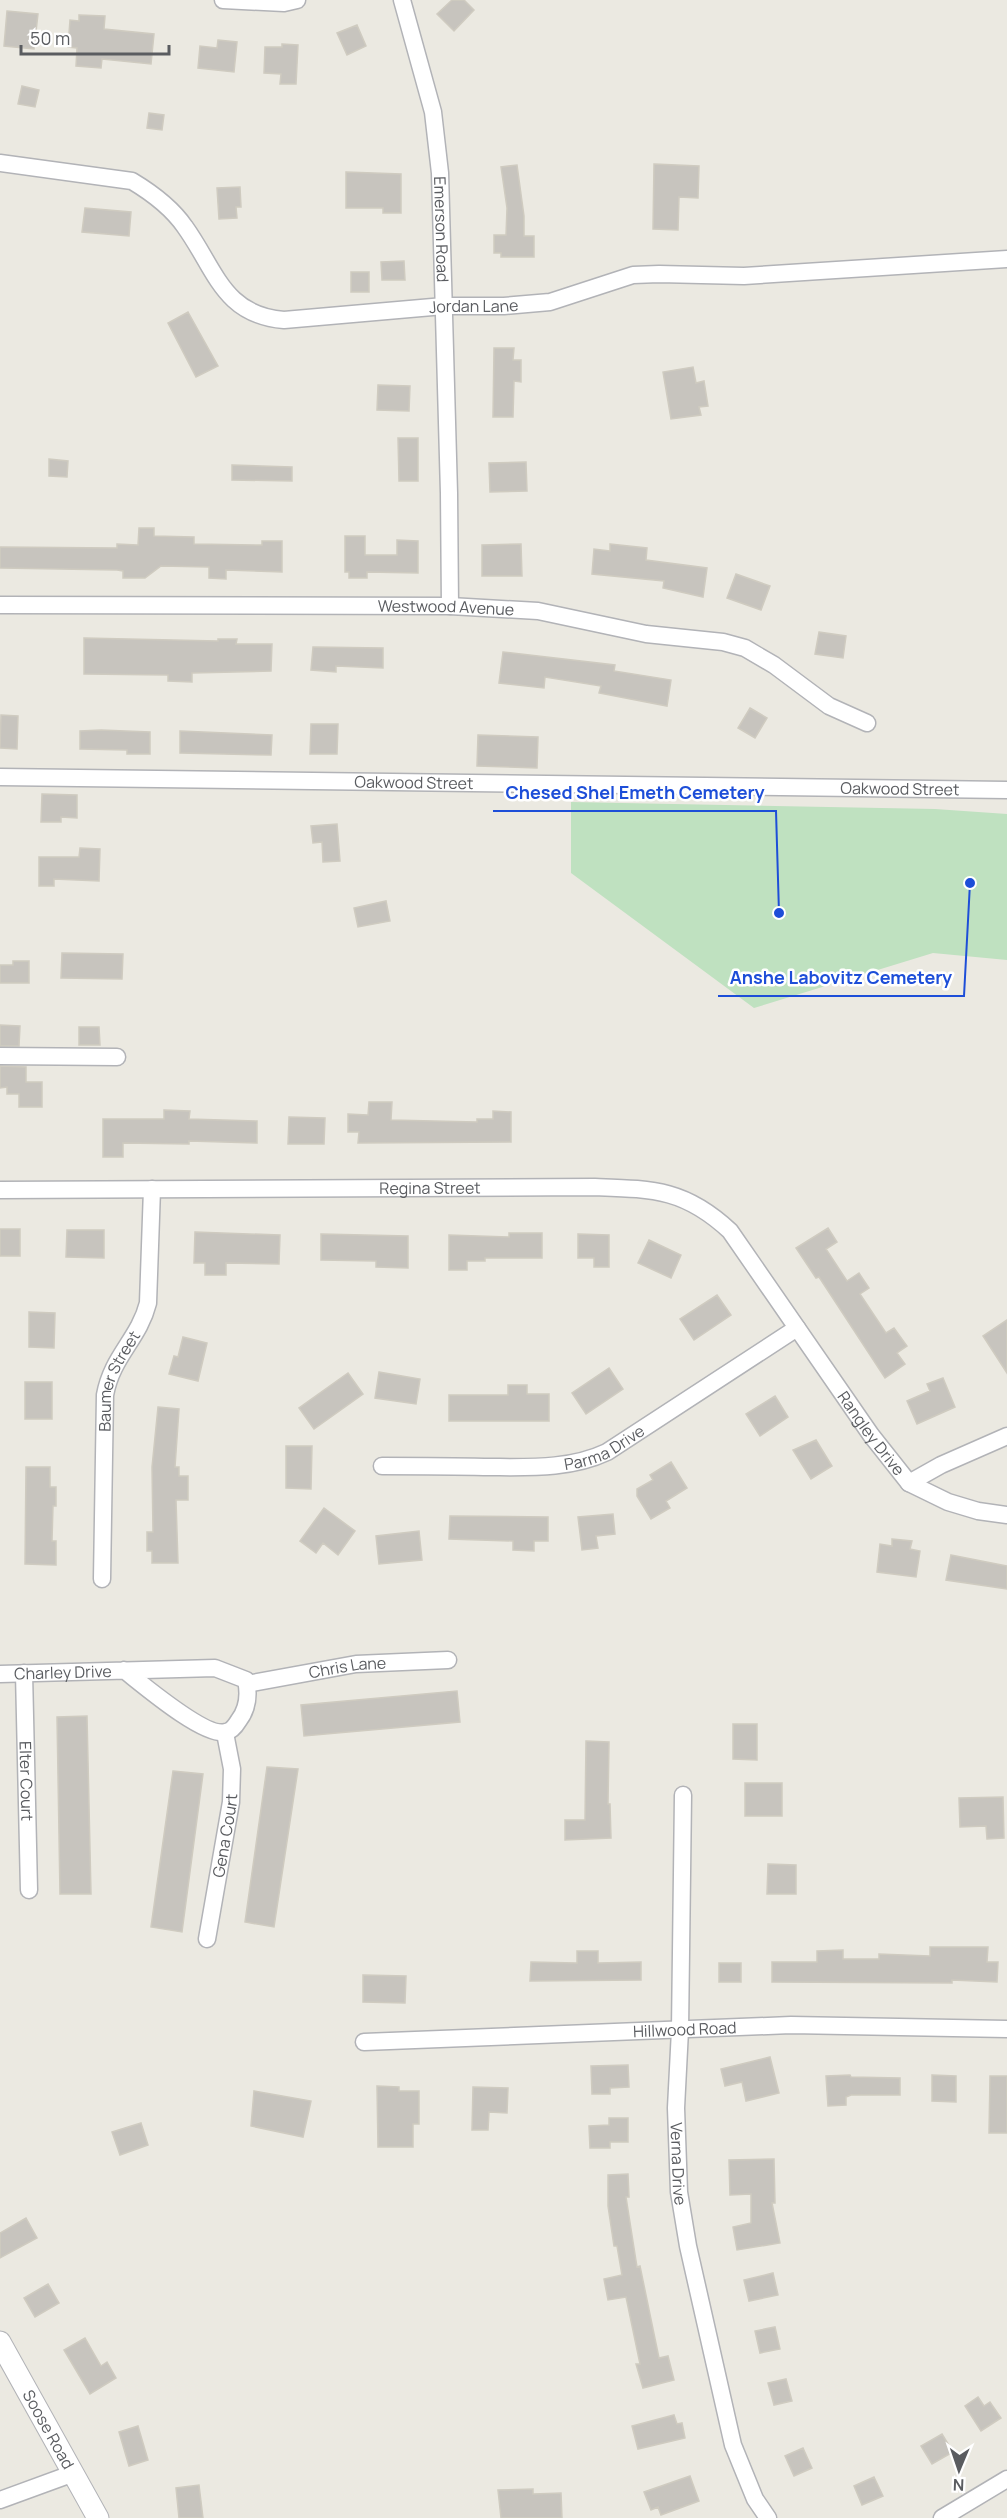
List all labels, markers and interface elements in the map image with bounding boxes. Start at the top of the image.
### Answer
scale bar [21,18,170,56]
text: 50 m [30,26,70,50]
street label: Emerson Road [429,176,454,283]
street label: Jordan Lane [428,294,519,318]
street label: Westwood Avenue [378,595,515,621]
street label: Oakwood Street [354,771,474,794]
callout: Chesed Shel Emeth Cemetery [493,775,776,811]
street label: Oakwood Street [840,777,960,800]
text: Chesed Shel Emeth Cemetery [505,780,765,804]
callout: Anshe Labovitz Cemetery [718,960,964,996]
text: Anshe Labovitz Cemetery [730,965,952,989]
street label: Regina Street [379,1177,481,1199]
street label: Baumer Street [93,1326,145,1432]
street label: Rangley Drive [833,1386,910,1480]
street label: Parma Drive [562,1420,649,1475]
street label: Chris Lane [307,1652,387,1683]
street label: Charley Drive [14,1660,112,1685]
street label: Elter Court [15,1741,38,1821]
street label: Gena Court [207,1793,242,1879]
street label: Hillwood Road [632,2016,737,2042]
street label: Verna Drive [666,2122,692,2207]
street label: Soose Road [18,2386,80,2473]
north arrow [929,2440,989,2500]
text: N [952,2474,965,2496]

